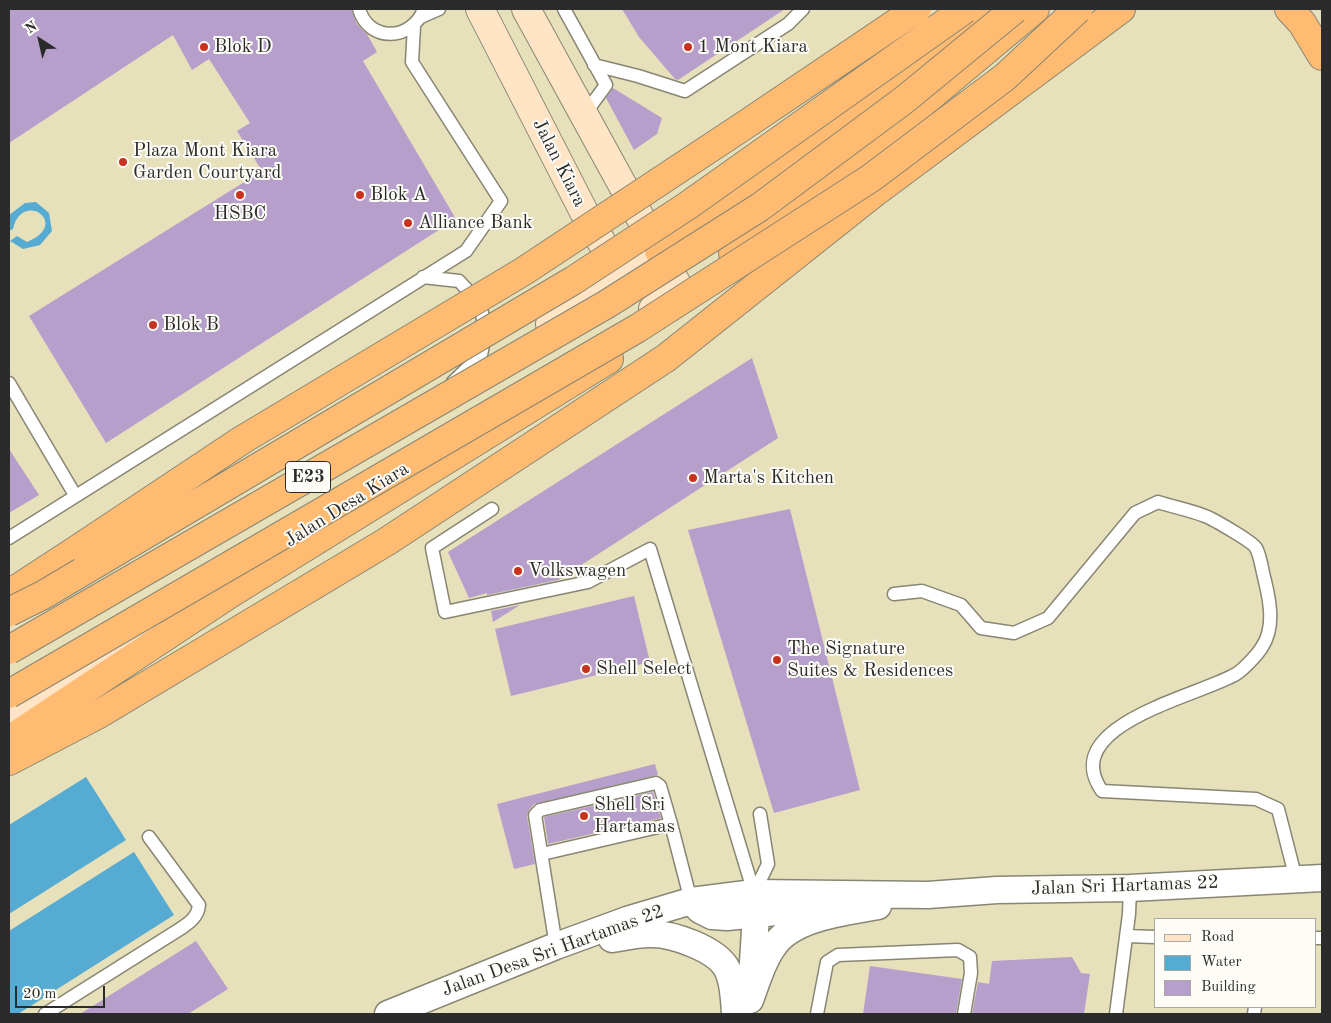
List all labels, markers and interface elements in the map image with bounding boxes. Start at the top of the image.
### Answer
north arrow [15,15,65,65]
text: N [23,19,40,37]
place label: Blok D [214,36,272,58]
place label: 1 Mont Kiara [698,36,808,58]
marker: Blok D [198,41,210,53]
marker: 1 Mont Kiara [682,41,694,53]
street label: Jalan Kiara [527,115,591,211]
place label: Plaza Mont Kiara Garden Courtyard [133,140,281,184]
marker: Plaza Mont Kiara Garden Courtyard [117,156,129,168]
place label: Blok A [370,184,427,206]
marker: HSBC [234,189,246,201]
marker: Blok A [354,189,366,201]
place label: HSBC [214,203,266,225]
place label: Alliance Bank [418,212,533,234]
marker: Alliance Bank [402,217,414,229]
place label: Blok B [163,314,219,336]
marker: Blok B [147,319,159,331]
street label: Jalan Desa Kiara [281,458,413,552]
road number: E23 [286,462,330,492]
place label: Marta's Kitchen [703,467,834,489]
marker: Marta's Kitchen [687,472,699,484]
place label: Volkswagen [528,560,626,582]
marker: Volkswagen [512,565,524,577]
place label: The Signature Suites & Residences [787,638,953,682]
marker: The Signature Suites & Residences [771,654,783,666]
place label: Shell Select [596,658,692,680]
marker: Shell Select [580,663,592,675]
place label: Shell Sri Hartamas [594,794,675,838]
marker: Shell Sri Hartamas [578,810,590,822]
street label: Jalan Sri Hartamas 22 [1031,871,1219,901]
street label: Jalan Desa Sri Hartamas 22 [439,900,667,1002]
legend [1154,918,1316,1008]
text: Road [1201,930,1234,945]
text: Water [1201,955,1242,970]
scale bar [18,976,108,1008]
text: Building [1201,980,1256,995]
text: 20 m [23,987,57,1002]

